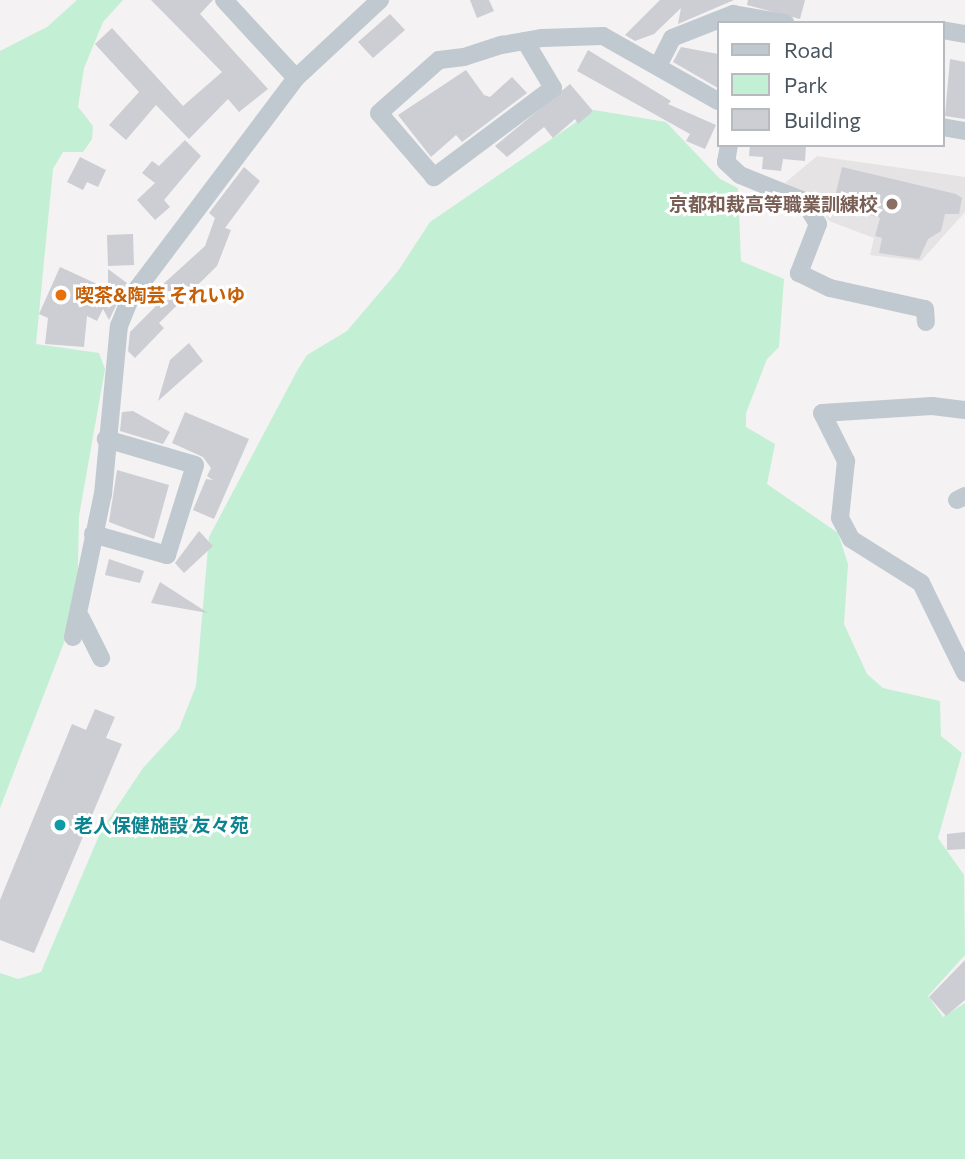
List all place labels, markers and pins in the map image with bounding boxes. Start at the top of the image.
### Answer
place label: 京都和裁高等職業訓練校 [669,193,878,215]
marker: 京都和裁高等職業訓練校 [884,196,900,212]
place label: 喫茶&陶芸 それいゆ [75,284,245,306]
marker: 喫茶&陶芸 それいゆ [53,287,69,303]
place label: 老人保健施設 友々苑 [74,814,249,836]
marker: 老人保健施設 友々苑 [52,817,68,833]

